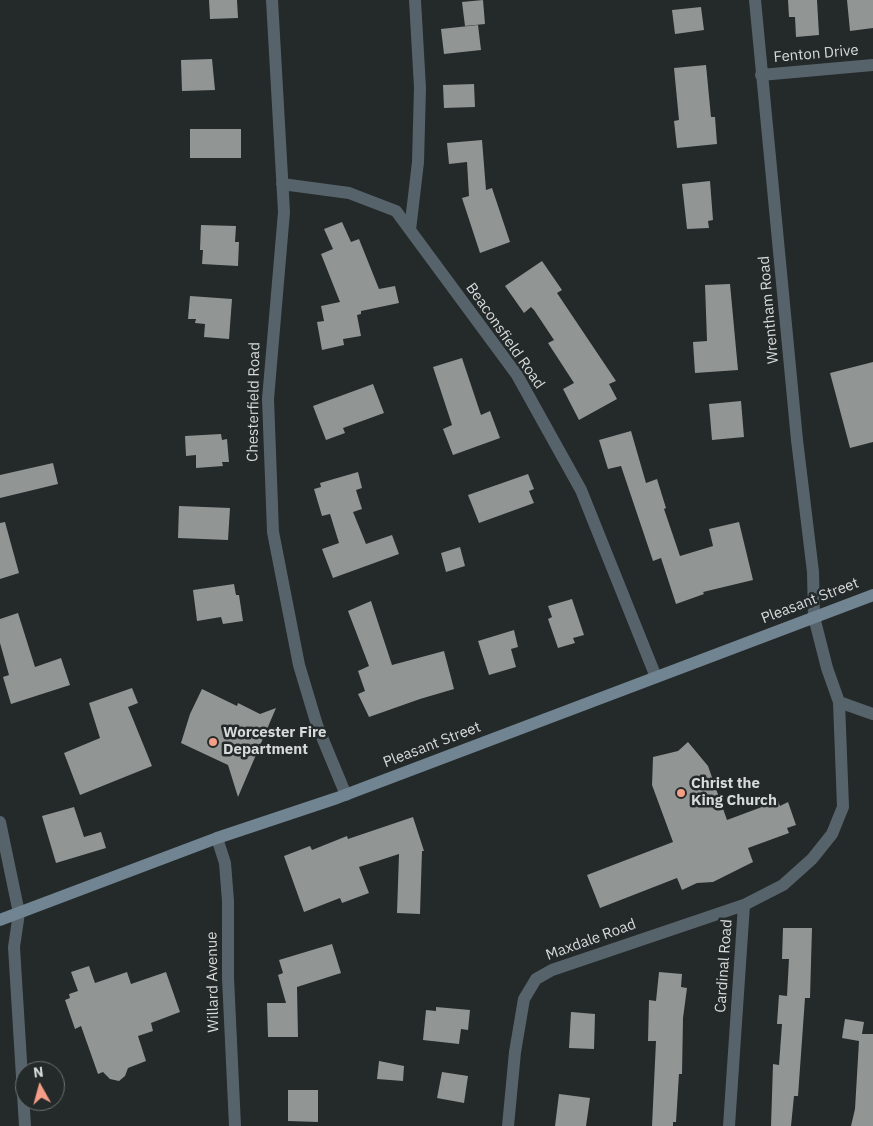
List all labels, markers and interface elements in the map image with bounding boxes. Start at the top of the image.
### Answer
street label: Fenton Drive [773,41,859,67]
street label: Wrentham Road [755,255,783,365]
street label: Beaconsfield Road [462,280,548,392]
street label: Chesterfield Road [244,342,264,462]
street label: Pleasant Street [759,574,861,628]
street label: Pleasant Street [381,718,483,772]
place label: Worcester Fire Department [223,724,326,759]
marker: Worcester Fire Department [207,736,219,748]
place label: Christ the King Church [691,775,777,810]
marker: Christ the King Church [675,787,687,799]
street label: Maxdale Road [543,915,639,965]
street label: Cardinal Road [712,919,736,1013]
street label: Willard Avenue [203,931,223,1033]
north arrow [15,1061,65,1111]
text: N [32,1063,44,1082]

